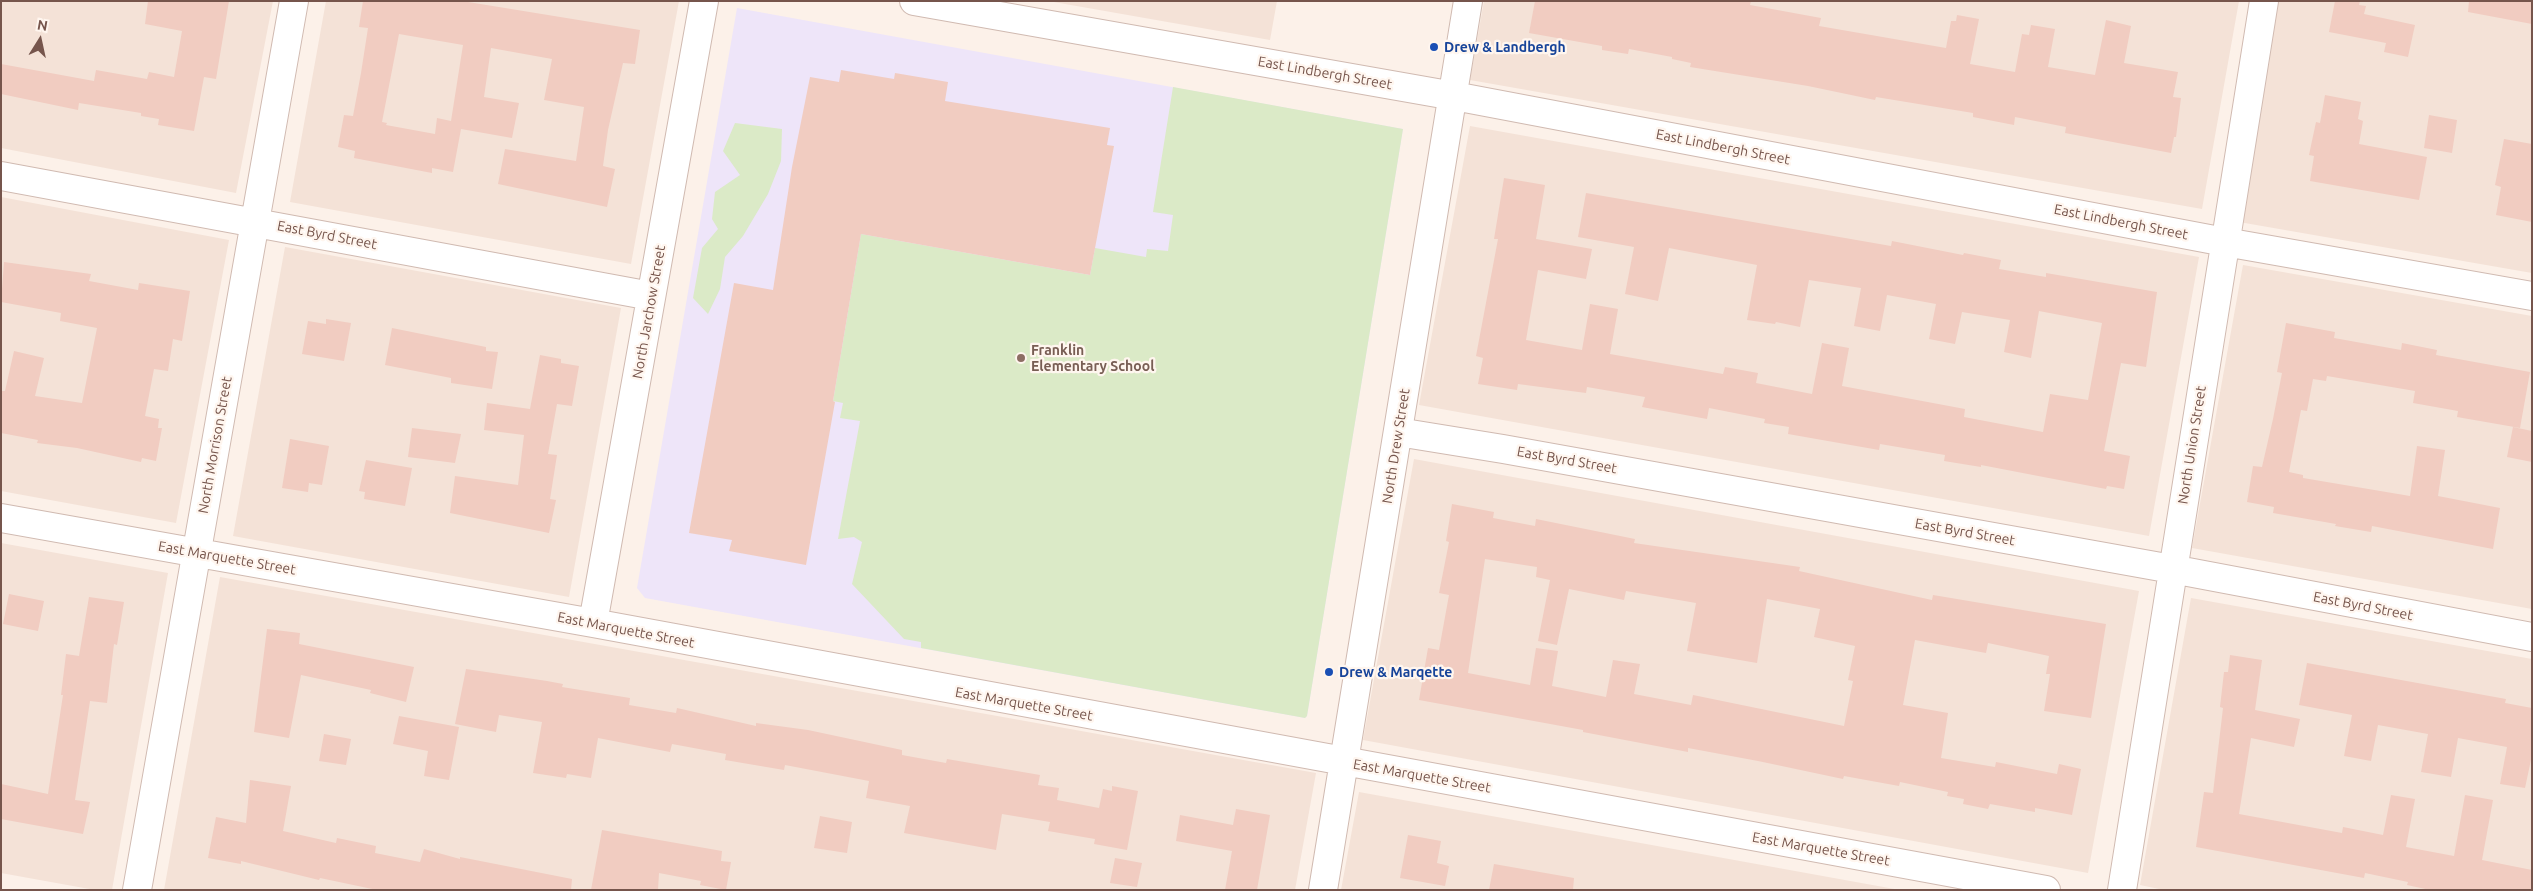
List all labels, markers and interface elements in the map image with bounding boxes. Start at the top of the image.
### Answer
north arrow [15,15,65,65]
text: N [36,16,49,34]
place label: Drew & Landbergh [1444,39,1566,55]
marker: Drew & Landbergh [1428,41,1440,53]
street label: East Lindbergh Street [1257,53,1393,93]
street label: East Lindbergh Street [1655,126,1791,168]
street label: East Lindbergh Street [2053,201,2189,243]
street label: East Byrd Street [276,217,378,253]
street label: North Jarchow Street [629,244,669,380]
place label: Franklin Elementary School [1031,342,1154,374]
marker: Franklin Elementary School [1015,352,1027,364]
street label: North Morrison Street [195,375,235,515]
street label: North Union Street [2174,385,2210,505]
street label: North Drew Street [1379,387,1413,505]
street label: East Byrd Street [1516,443,1618,477]
street label: East Byrd Street [1914,515,2016,549]
street label: East Marquette Street [157,538,297,578]
street label: East Byrd Street [2312,588,2414,624]
street label: East Marquette Street [556,608,696,652]
place label: Drew & Marqette [1339,664,1452,680]
marker: Drew & Marqette [1323,666,1335,678]
street label: East Marquette Street [954,684,1094,724]
street label: East Marquette Street [1352,756,1492,796]
street label: East Marquette Street [1751,829,1891,869]

